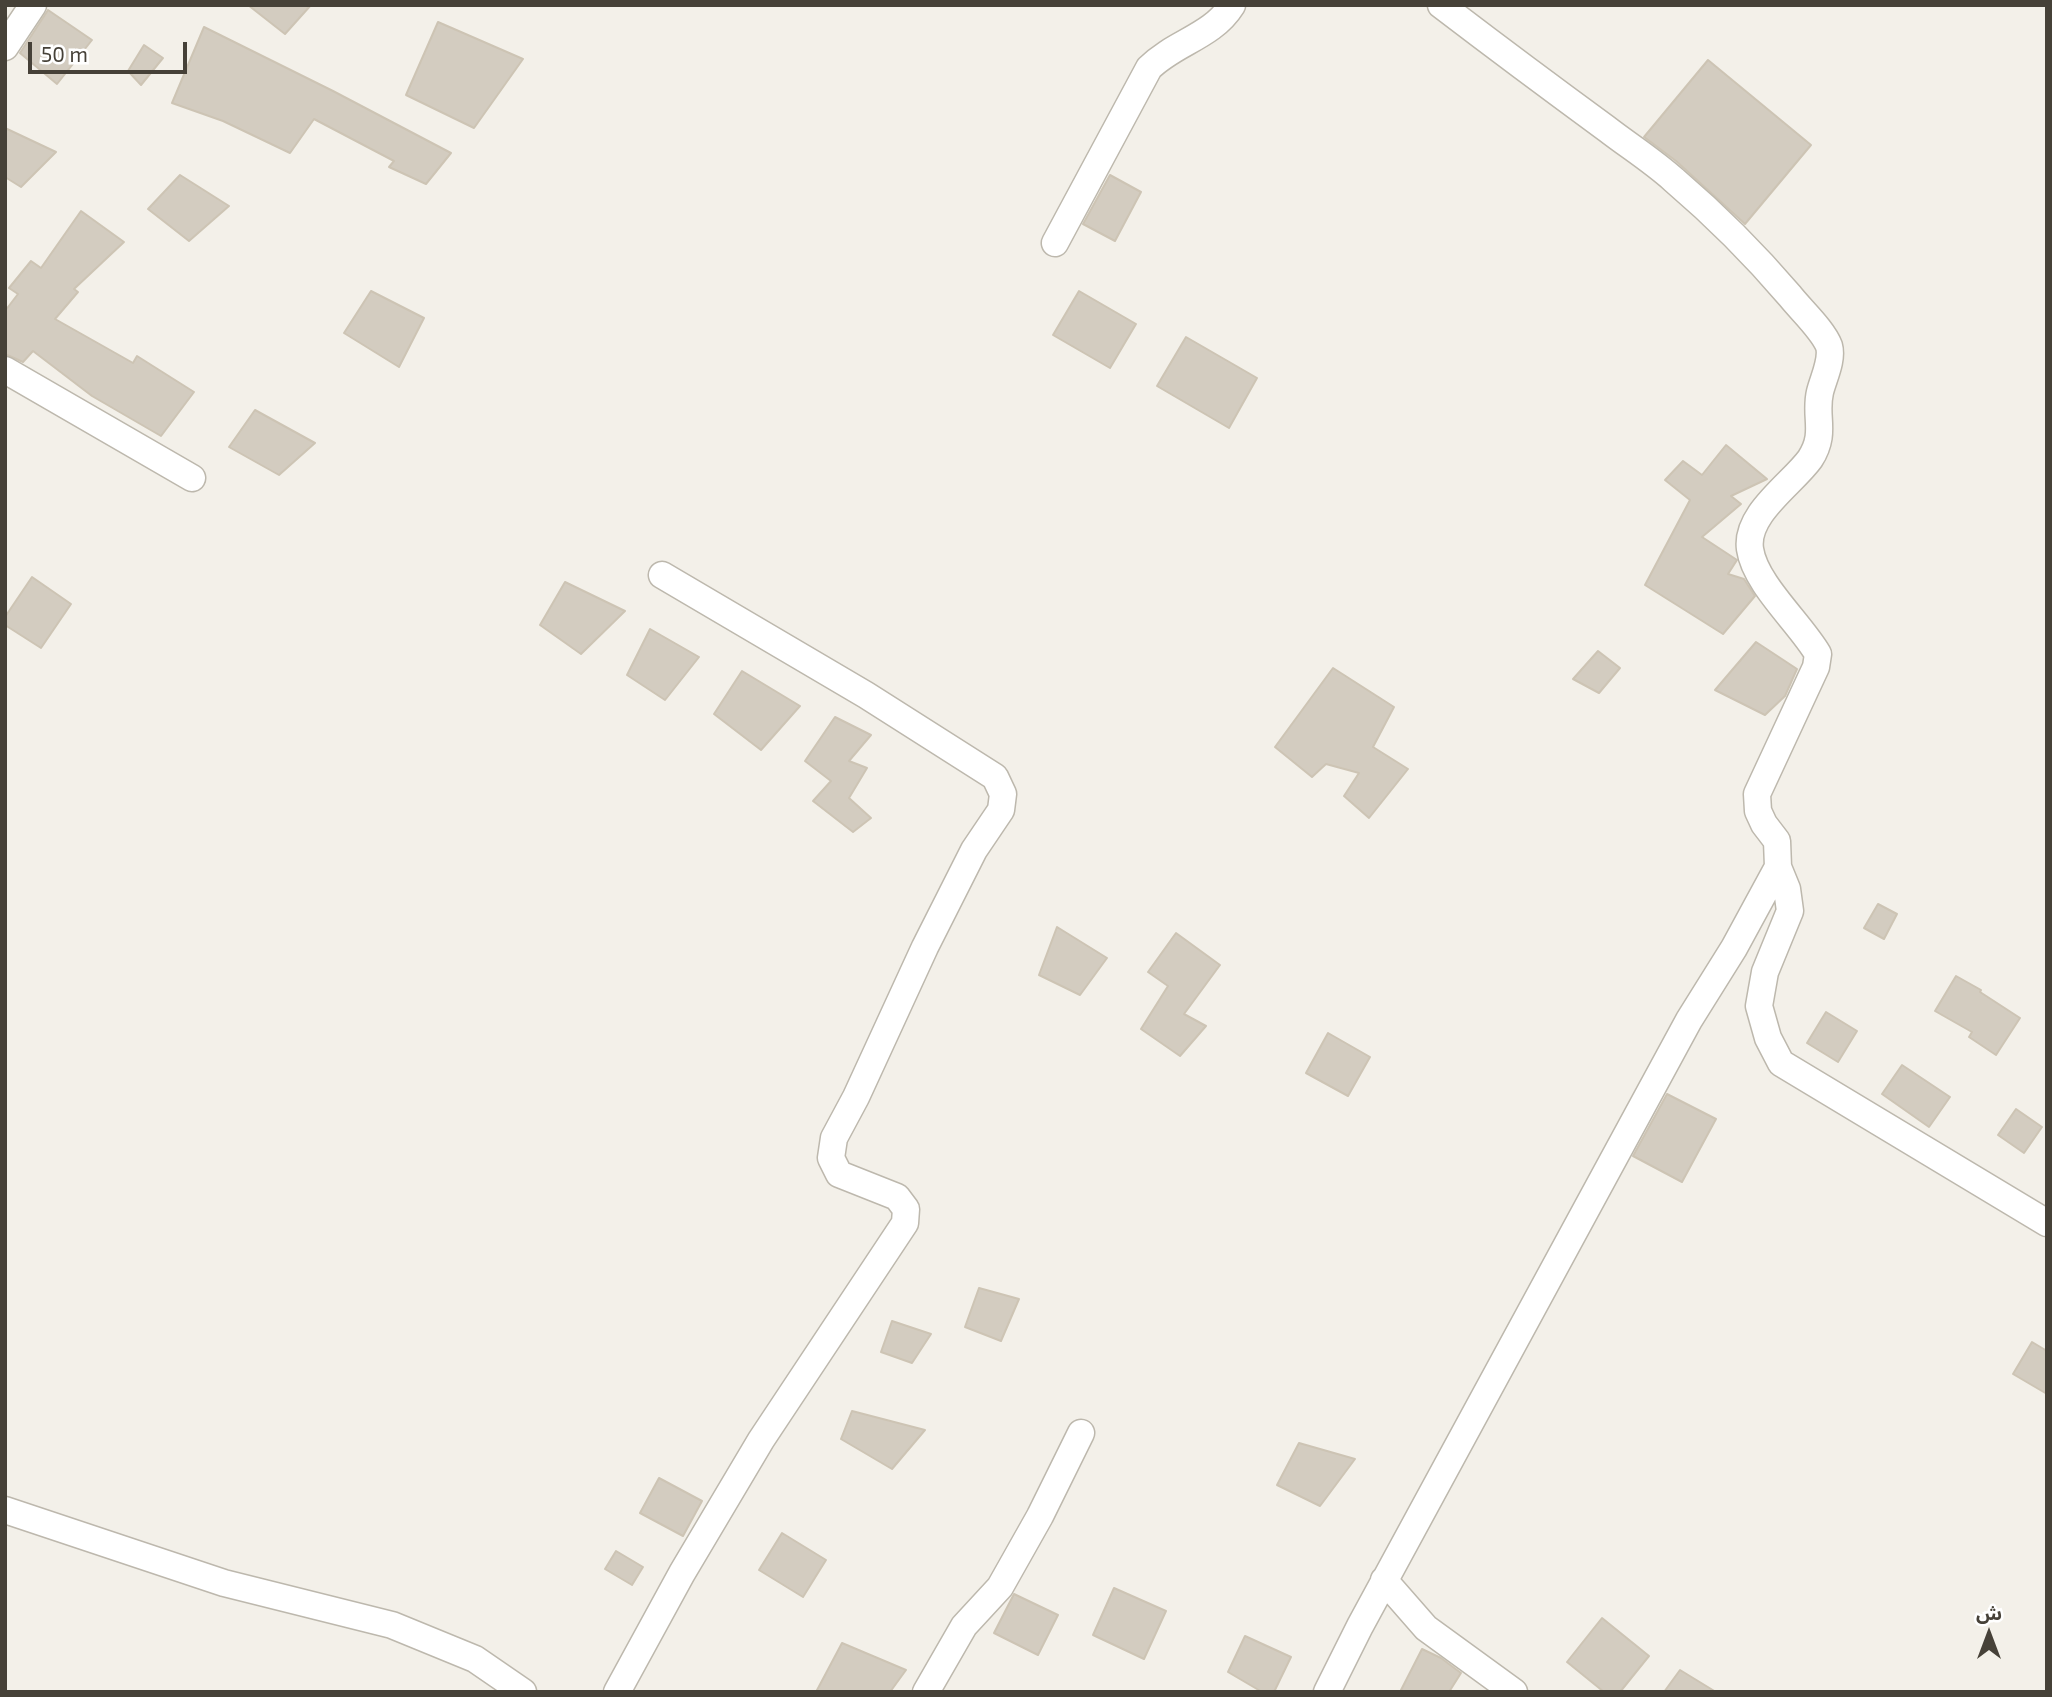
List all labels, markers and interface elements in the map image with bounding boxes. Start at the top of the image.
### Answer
scale bar [32,28,191,72]
text: 50 m [41,41,88,66]
north arrow [1954,1599,2024,1669]
text: ش [1976,1601,2002,1624]

